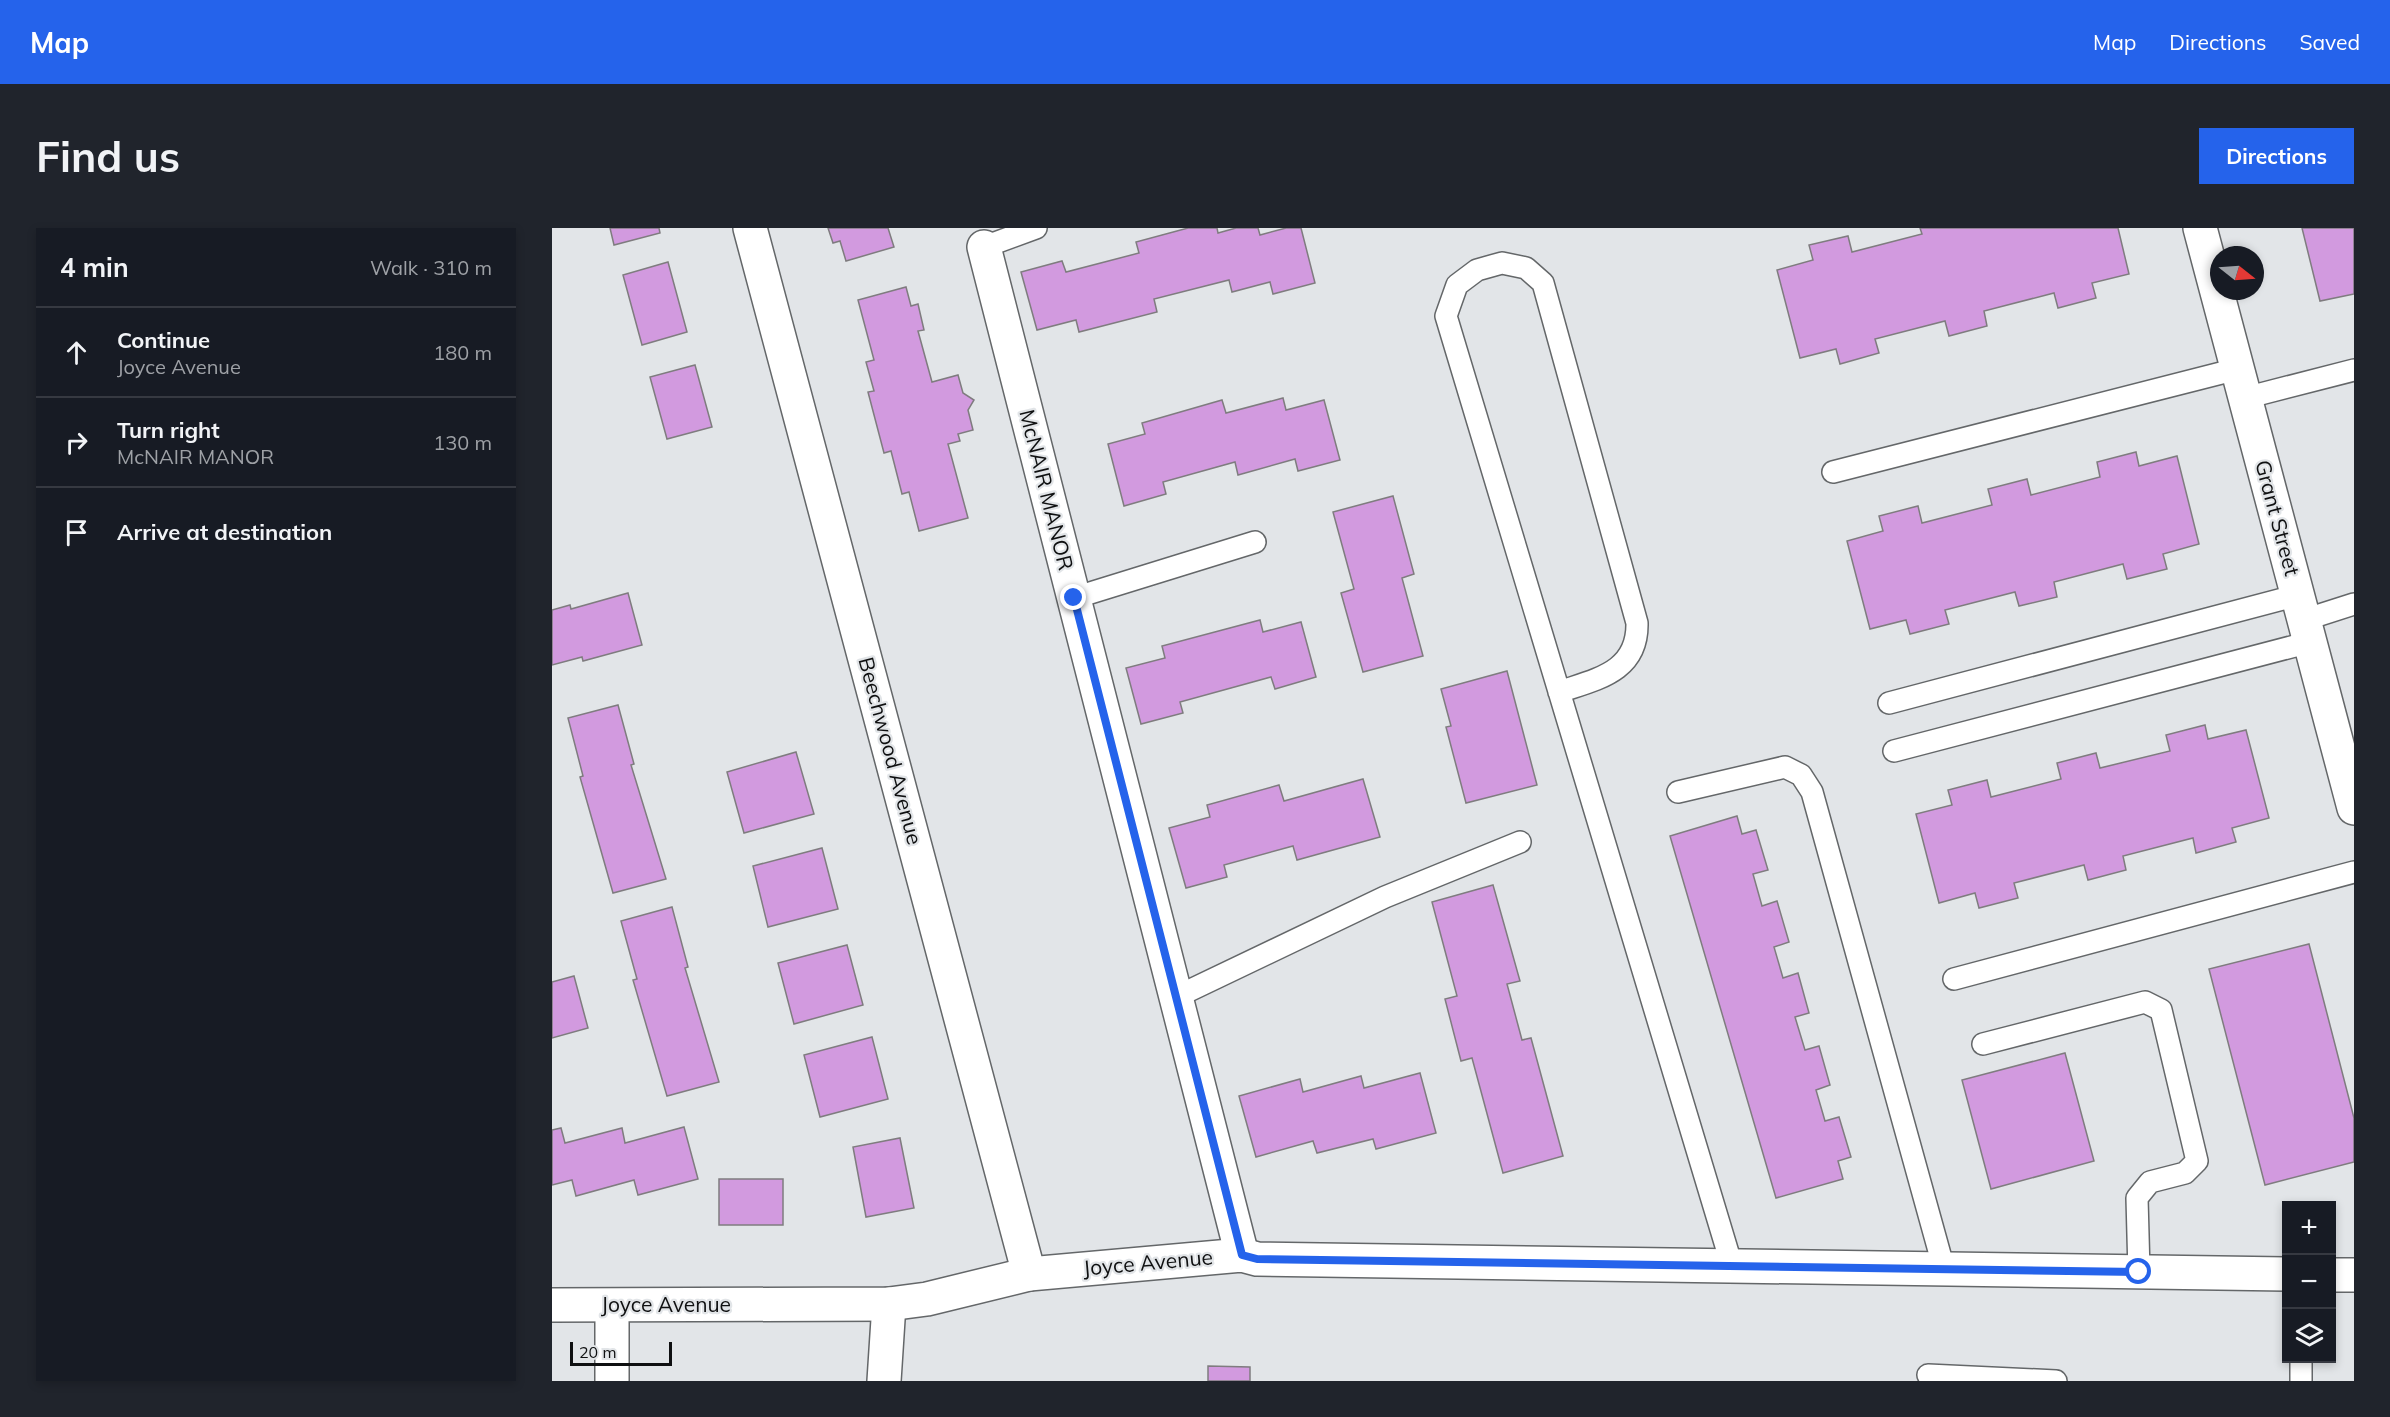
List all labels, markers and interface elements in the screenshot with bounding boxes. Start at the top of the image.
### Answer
text: Map [30,25,89,60]
text: Map [2093,29,2136,55]
text: Directions [2169,29,2266,55]
text: Saved [2299,29,2360,55]
button: Directions [2199,128,2354,184]
text: Find us [36,130,180,183]
north arrow [2210,246,2264,300]
text: 4 min [60,251,129,284]
text: Walk · 310 m [370,255,492,280]
text: Continue [117,326,210,354]
icon: ahead [60,336,93,369]
text: 180 m [433,340,492,365]
text: Joyce Avenue [117,354,241,379]
street label: McNAIR MANOR [1014,407,1080,573]
text: Turn right [117,416,220,444]
icon: right [60,426,93,459]
text: 130 m [433,430,492,455]
text: McNAIR MANOR [117,444,274,469]
street label: Grant Street [2250,457,2306,578]
icon: arrive [60,516,93,549]
text: Arrive at destination [117,518,332,546]
route end [1060,584,1086,610]
street label: Beechwood Avenue [853,654,929,847]
map controls [2282,1201,2336,1363]
button: + [2282,1201,2336,1255]
street label: Joyce Avenue [1082,1243,1214,1281]
button: − [2282,1255,2336,1309]
route start [2125,1258,2151,1284]
street label: Joyce Avenue [601,1291,731,1317]
button: layers [2282,1309,2336,1363]
scale bar [570,1339,672,1366]
text: 20 m [579,1342,616,1362]

